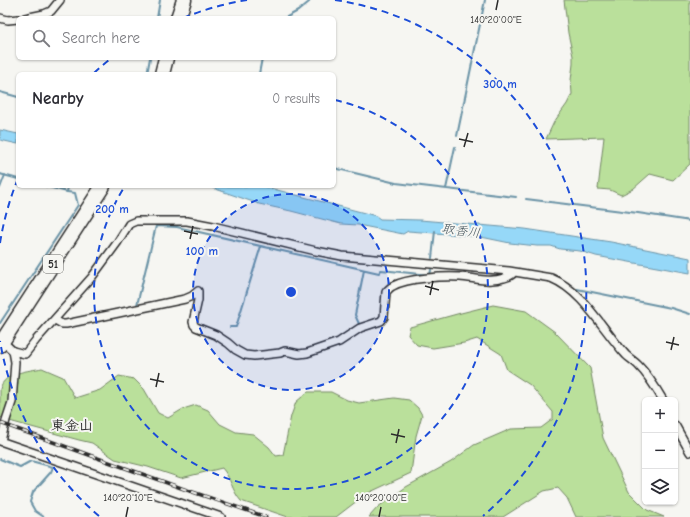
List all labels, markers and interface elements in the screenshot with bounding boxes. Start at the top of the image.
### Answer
text: 140°20'00"E [470,14,522,26]
search box [16,16,336,60]
icon: search [30,27,52,49]
text: Search here [62,29,140,47]
text: 300 m [483,77,517,91]
text: Nearby [32,89,83,108]
text: 0 results [272,91,320,106]
text: 200 m [95,202,129,216]
water label: 取香川 [441,221,481,240]
text: 100 m [186,244,218,258]
road number: 51 [43,255,63,273]
centre of rings [284,285,298,299]
map controls [642,397,678,505]
button: + [642,397,678,433]
district label: 東金山 [51,417,93,434]
button: − [642,433,678,469]
button: layers [642,469,678,505]
text: 140°20'10"E [103,492,153,504]
text: 140°20'00"E [355,492,407,504]

